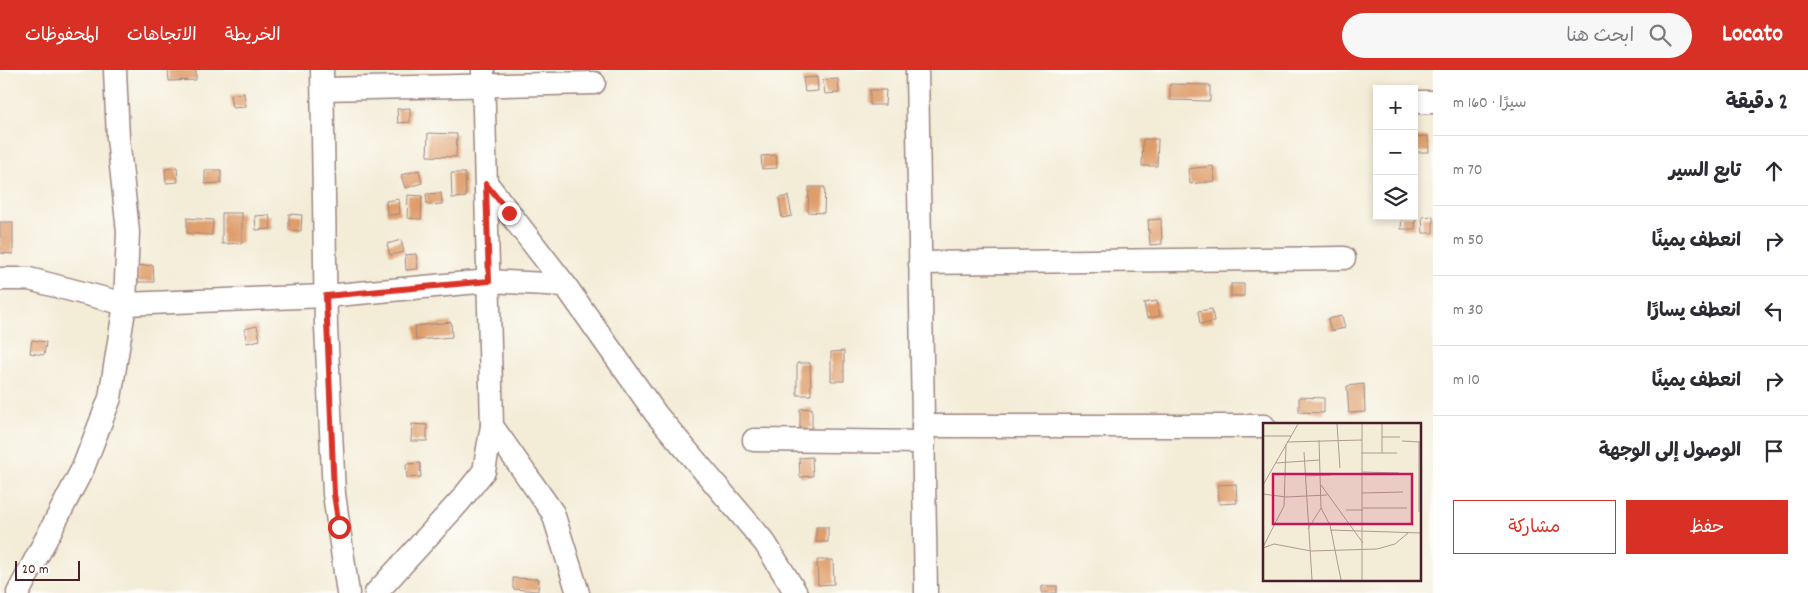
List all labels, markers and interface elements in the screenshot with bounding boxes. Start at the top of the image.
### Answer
search box [1342,13,1692,58]
text: Locato [1722,18,1783,52]
icon: search [1646,21,1674,49]
text: المحفوظات [25,24,99,49]
text: الاتجاهات [127,24,197,49]
text: الخريطة [225,24,281,49]
text: ابحث هنا [1566,24,1634,51]
map controls [1373,85,1418,220]
button: + [1373,85,1418,130]
text: 2 دقيقة [1726,89,1788,119]
text: سيرًا · 160 m [1453,92,1527,115]
button: − [1373,130,1418,175]
icon: ahead [1760,157,1788,185]
text: 70 m [1453,159,1483,182]
text: تابع السير [1669,159,1741,186]
button: layers [1373,175,1418,220]
route end [498,202,521,225]
icon: right [1760,227,1788,255]
text: 50 m [1453,229,1484,252]
text: انعطف يمينًا [1652,229,1741,256]
icon: left [1760,297,1788,325]
text: 30 m [1453,299,1484,322]
text: انعطف يسارًا [1647,299,1741,326]
icon: right [1760,367,1788,395]
text: 10 m [1453,369,1480,392]
text: انعطف يمينًا [1652,369,1741,396]
inset map [1263,423,1420,580]
icon: arrive [1760,437,1788,465]
text: الوصول إلى الوجهة [1599,439,1741,466]
button: مشاركة [1453,500,1616,554]
button: حفظ [1626,500,1788,554]
route start [328,516,351,539]
scale bar [15,558,80,581]
text: 20 m [22,560,49,580]

